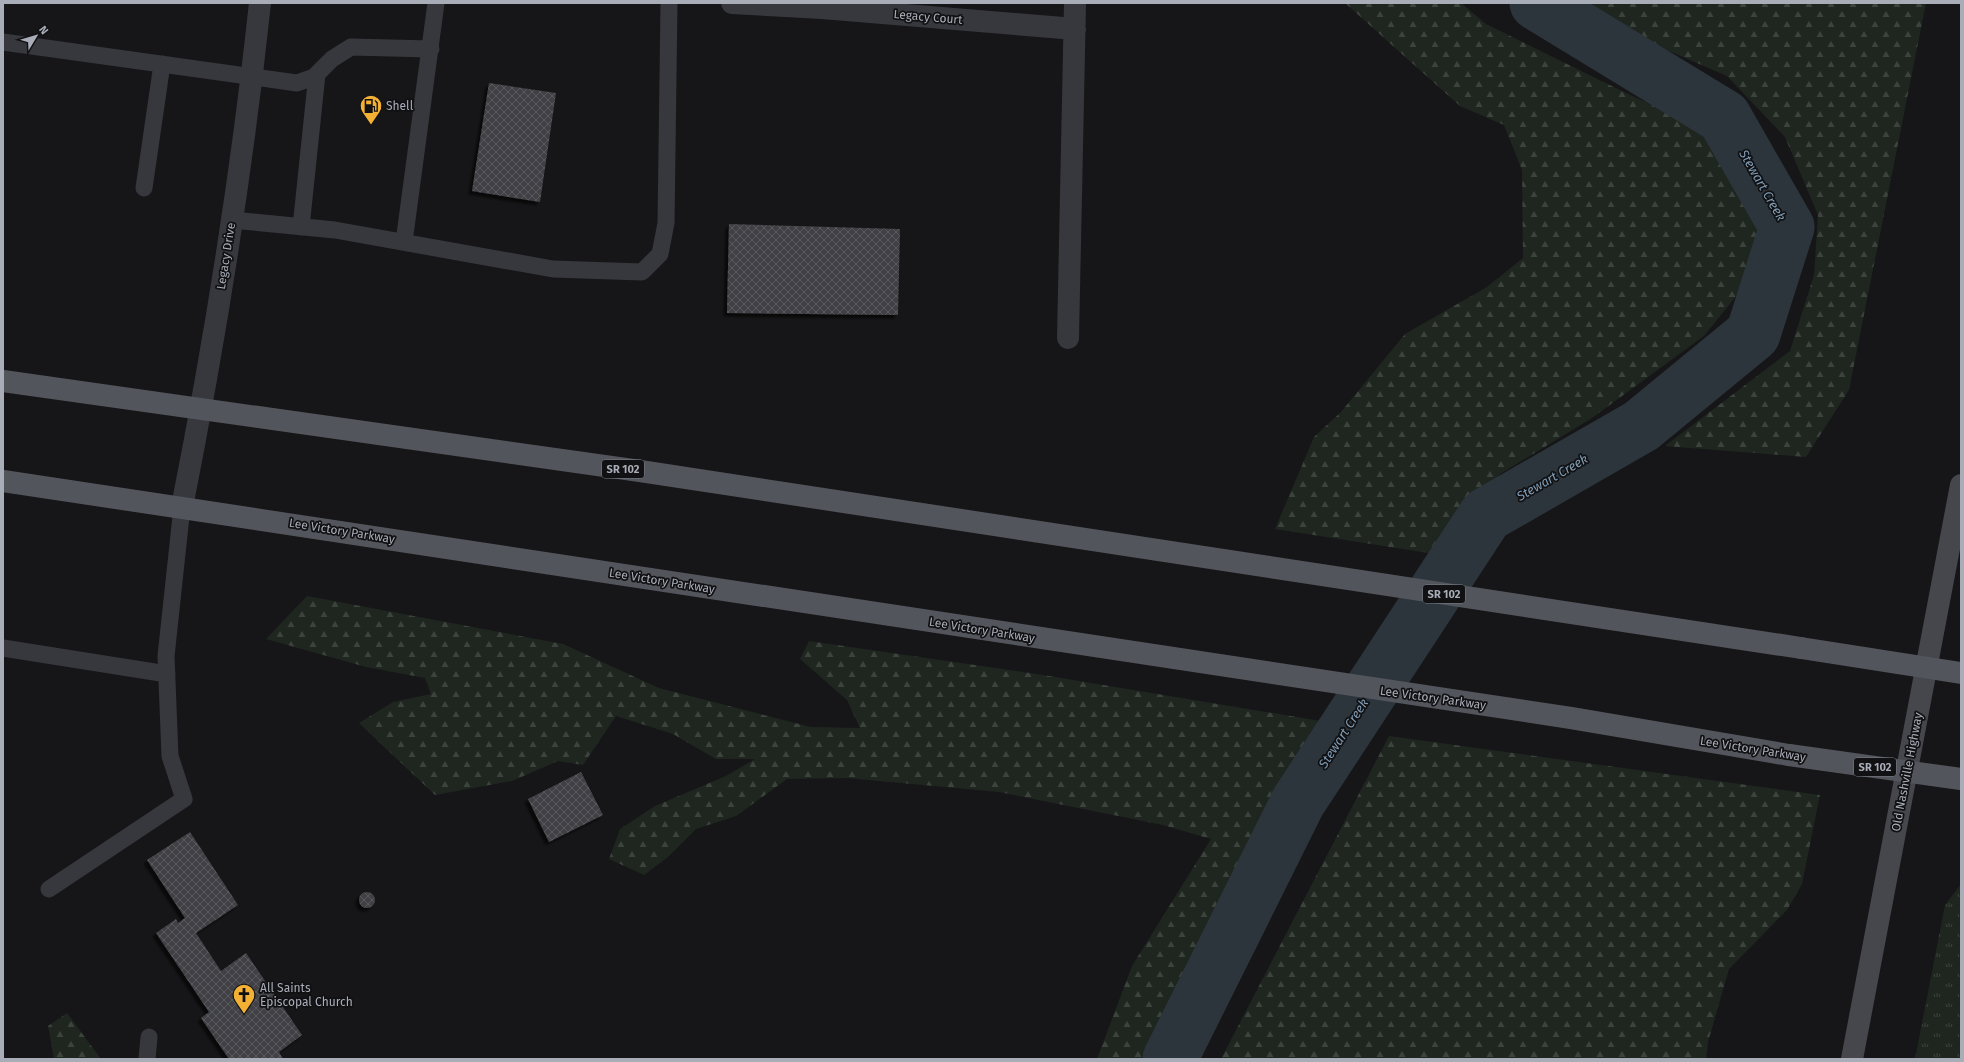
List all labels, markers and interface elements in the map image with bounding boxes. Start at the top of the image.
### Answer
street label: Legacy Court [893,7,964,27]
north arrow [16,16,56,56]
text: N [36,23,51,37]
fuel station icon: Shell [358,93,384,126]
place label: Shell [386,99,414,113]
water label: Stewart Creek [1736,146,1789,224]
street label: Legacy Drive [214,221,238,291]
water label: Stewart Creek [1513,451,1591,504]
road number: SR 102 [602,460,644,478]
street label: Lee Victory Parkway [288,516,396,546]
street label: Lee Victory Parkway [608,566,716,596]
road number: SR 102 [1423,585,1465,603]
street label: Lee Victory Parkway [928,615,1036,645]
street label: Lee Victory Parkway [1379,684,1487,712]
water label: Stewart Creek [1315,696,1371,772]
street label: Old Nashville Highway [1889,711,1925,833]
street label: Lee Victory Parkway [1699,734,1807,764]
road number: SR 102 [1854,758,1896,776]
place label: All Saints Episcopal Church [260,981,353,1009]
church icon: All Saints Episcopal Church [231,982,257,1015]

